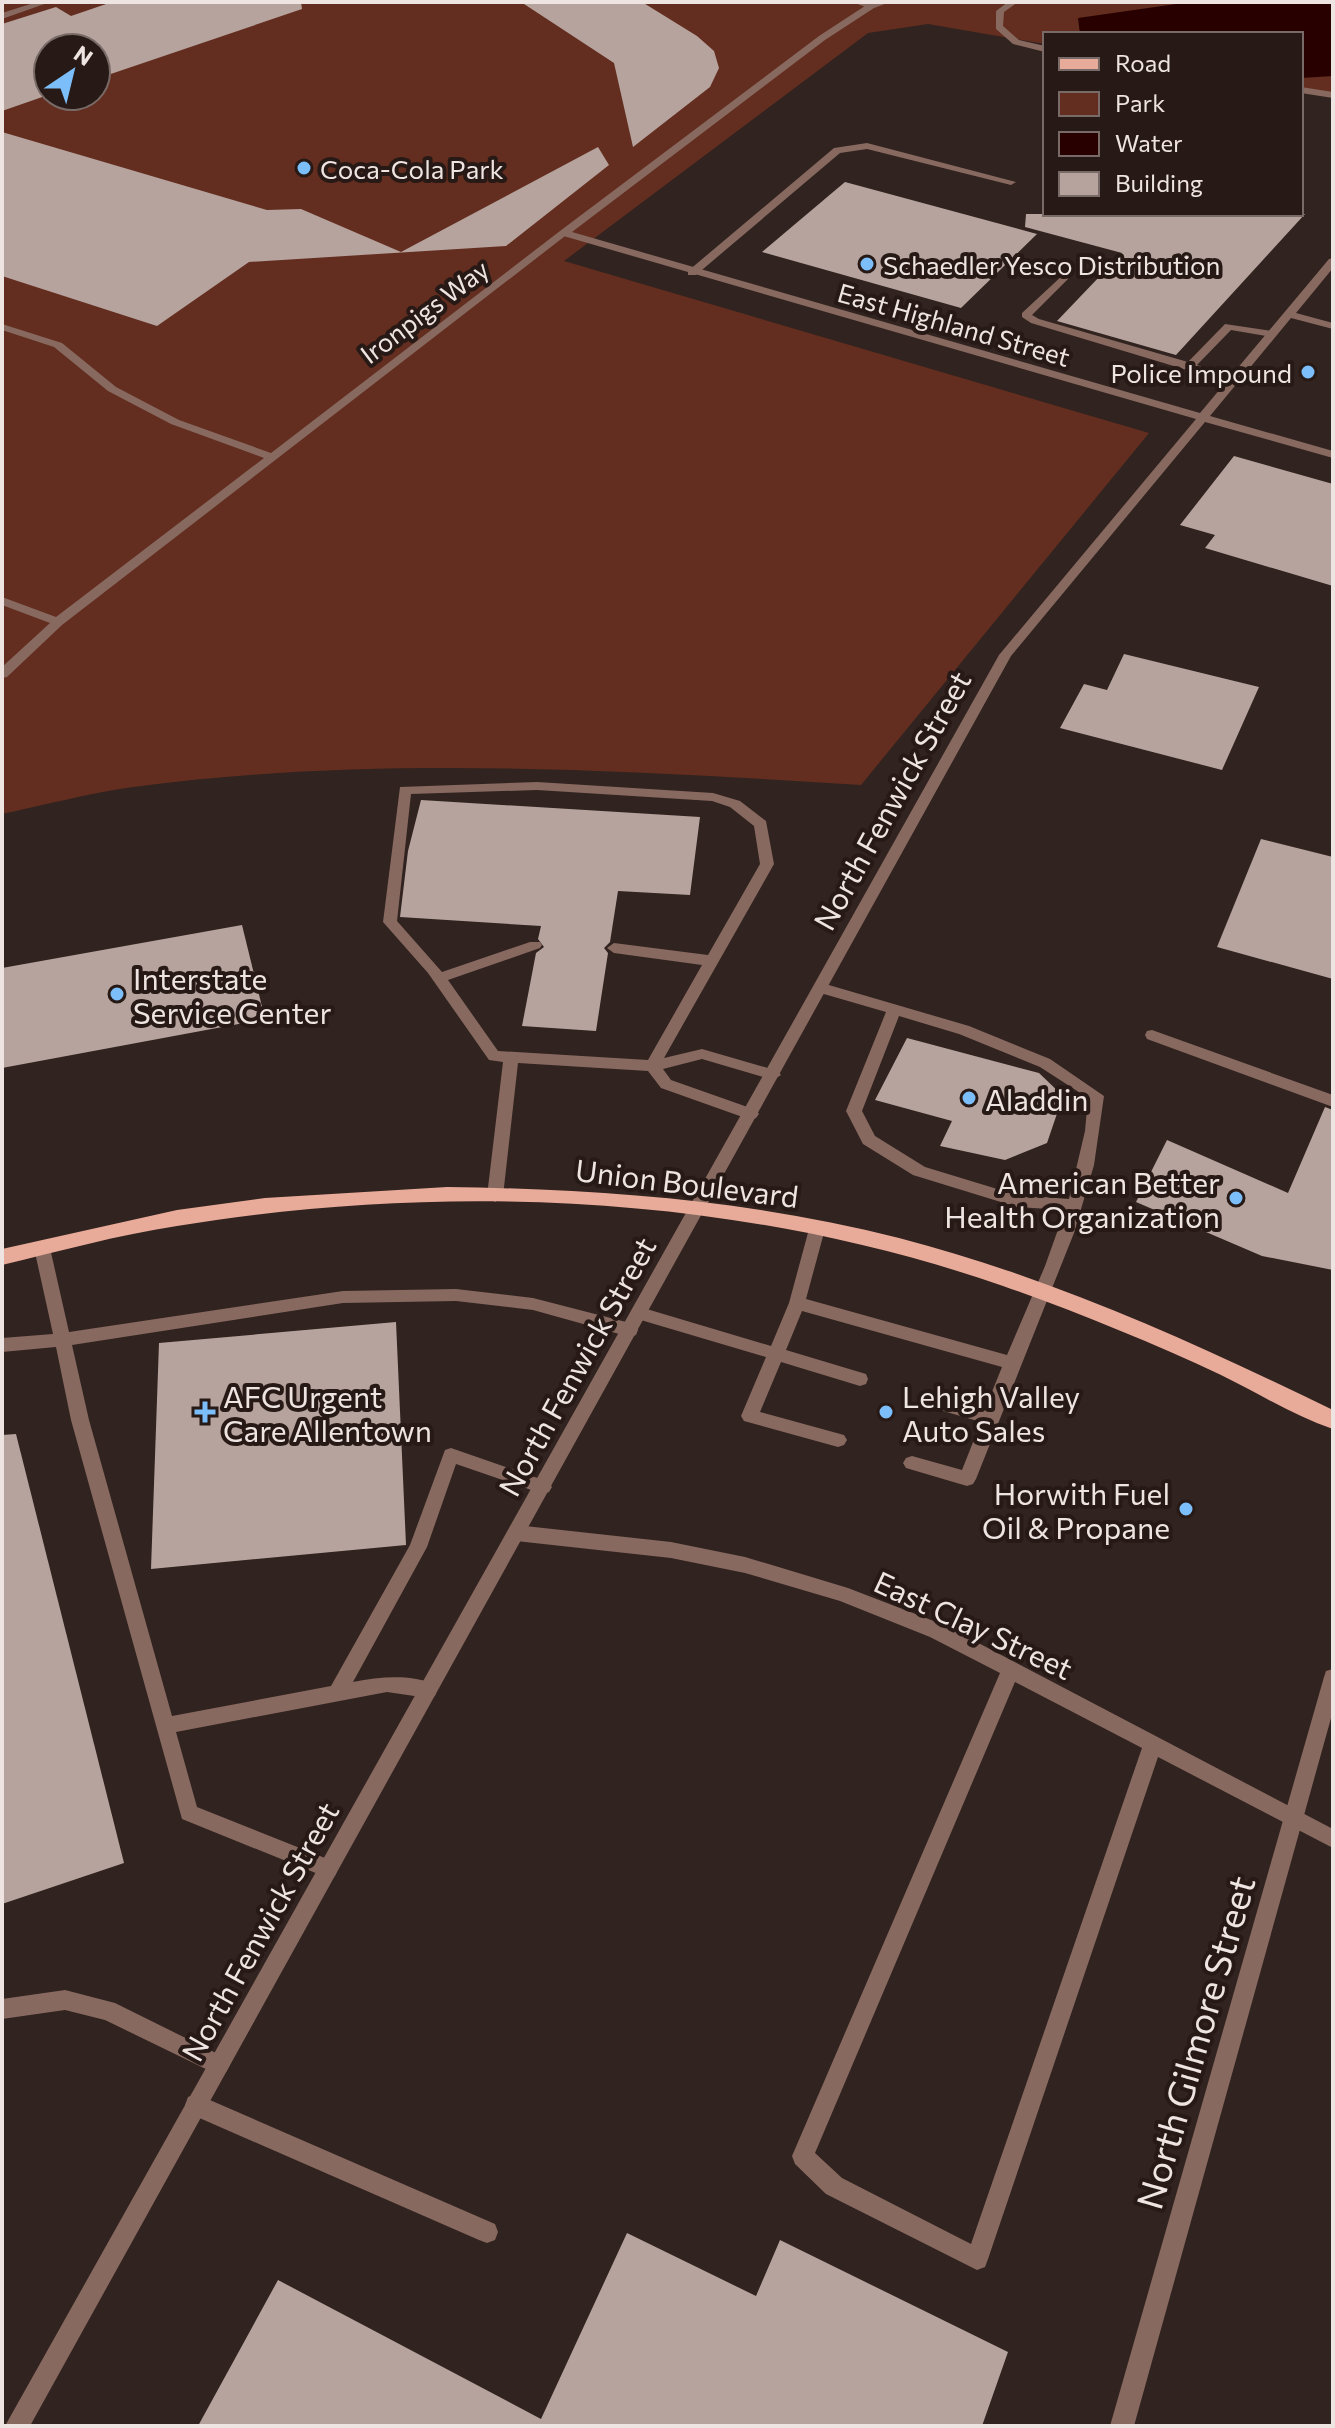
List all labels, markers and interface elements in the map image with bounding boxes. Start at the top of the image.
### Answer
north arrow [32,32,112,112]
legend [1043,32,1303,216]
text: N [69,39,98,71]
text: Road [1115,48,1171,77]
text: Park [1115,88,1165,117]
text: Water [1115,128,1183,157]
place label: Coca-Cola Park [320,153,504,184]
marker: Coca-Cola Park [295,159,313,177]
text: Building [1115,168,1203,197]
place label: Schaedler Yesco Distribution [883,249,1220,280]
street label: Ironpigs Way [354,253,494,369]
marker: Schaedler Yesco Distribution [858,255,876,273]
street label: East Highland Street [834,276,1074,372]
place label: Police Impound [1110,357,1292,388]
marker: Police Impound [1299,363,1317,381]
street label: North Fenwick Street [804,664,978,936]
place label: Interstate Service Center [133,959,331,1030]
marker: Interstate Service Center [108,985,126,1003]
place label: Aladdin [985,1080,1089,1117]
marker: Aladdin [960,1089,978,1107]
street label: Union Boulevard [573,1150,801,1214]
place label: American Better Health Organization [944,1163,1220,1234]
marker: American Better Health Organization [1227,1189,1245,1207]
street label: North Fenwick Street [489,1230,663,1502]
place label: AFC Urgent Care Allentown [223,1377,432,1448]
place label: Lehigh Valley Auto Sales [902,1377,1080,1448]
marker: AFC Urgent Care Allentown [194,1401,216,1423]
marker: Lehigh Valley Auto Sales [877,1403,895,1421]
place label: Horwith Fuel Oil & Propane [982,1474,1170,1545]
marker: Horwith Fuel Oil & Propane [1177,1500,1195,1518]
street label: East Clay Street [869,1562,1079,1686]
street label: North Fenwick Street [172,1795,346,2067]
street label: North Gilmore Street [1125,1870,1263,2214]

